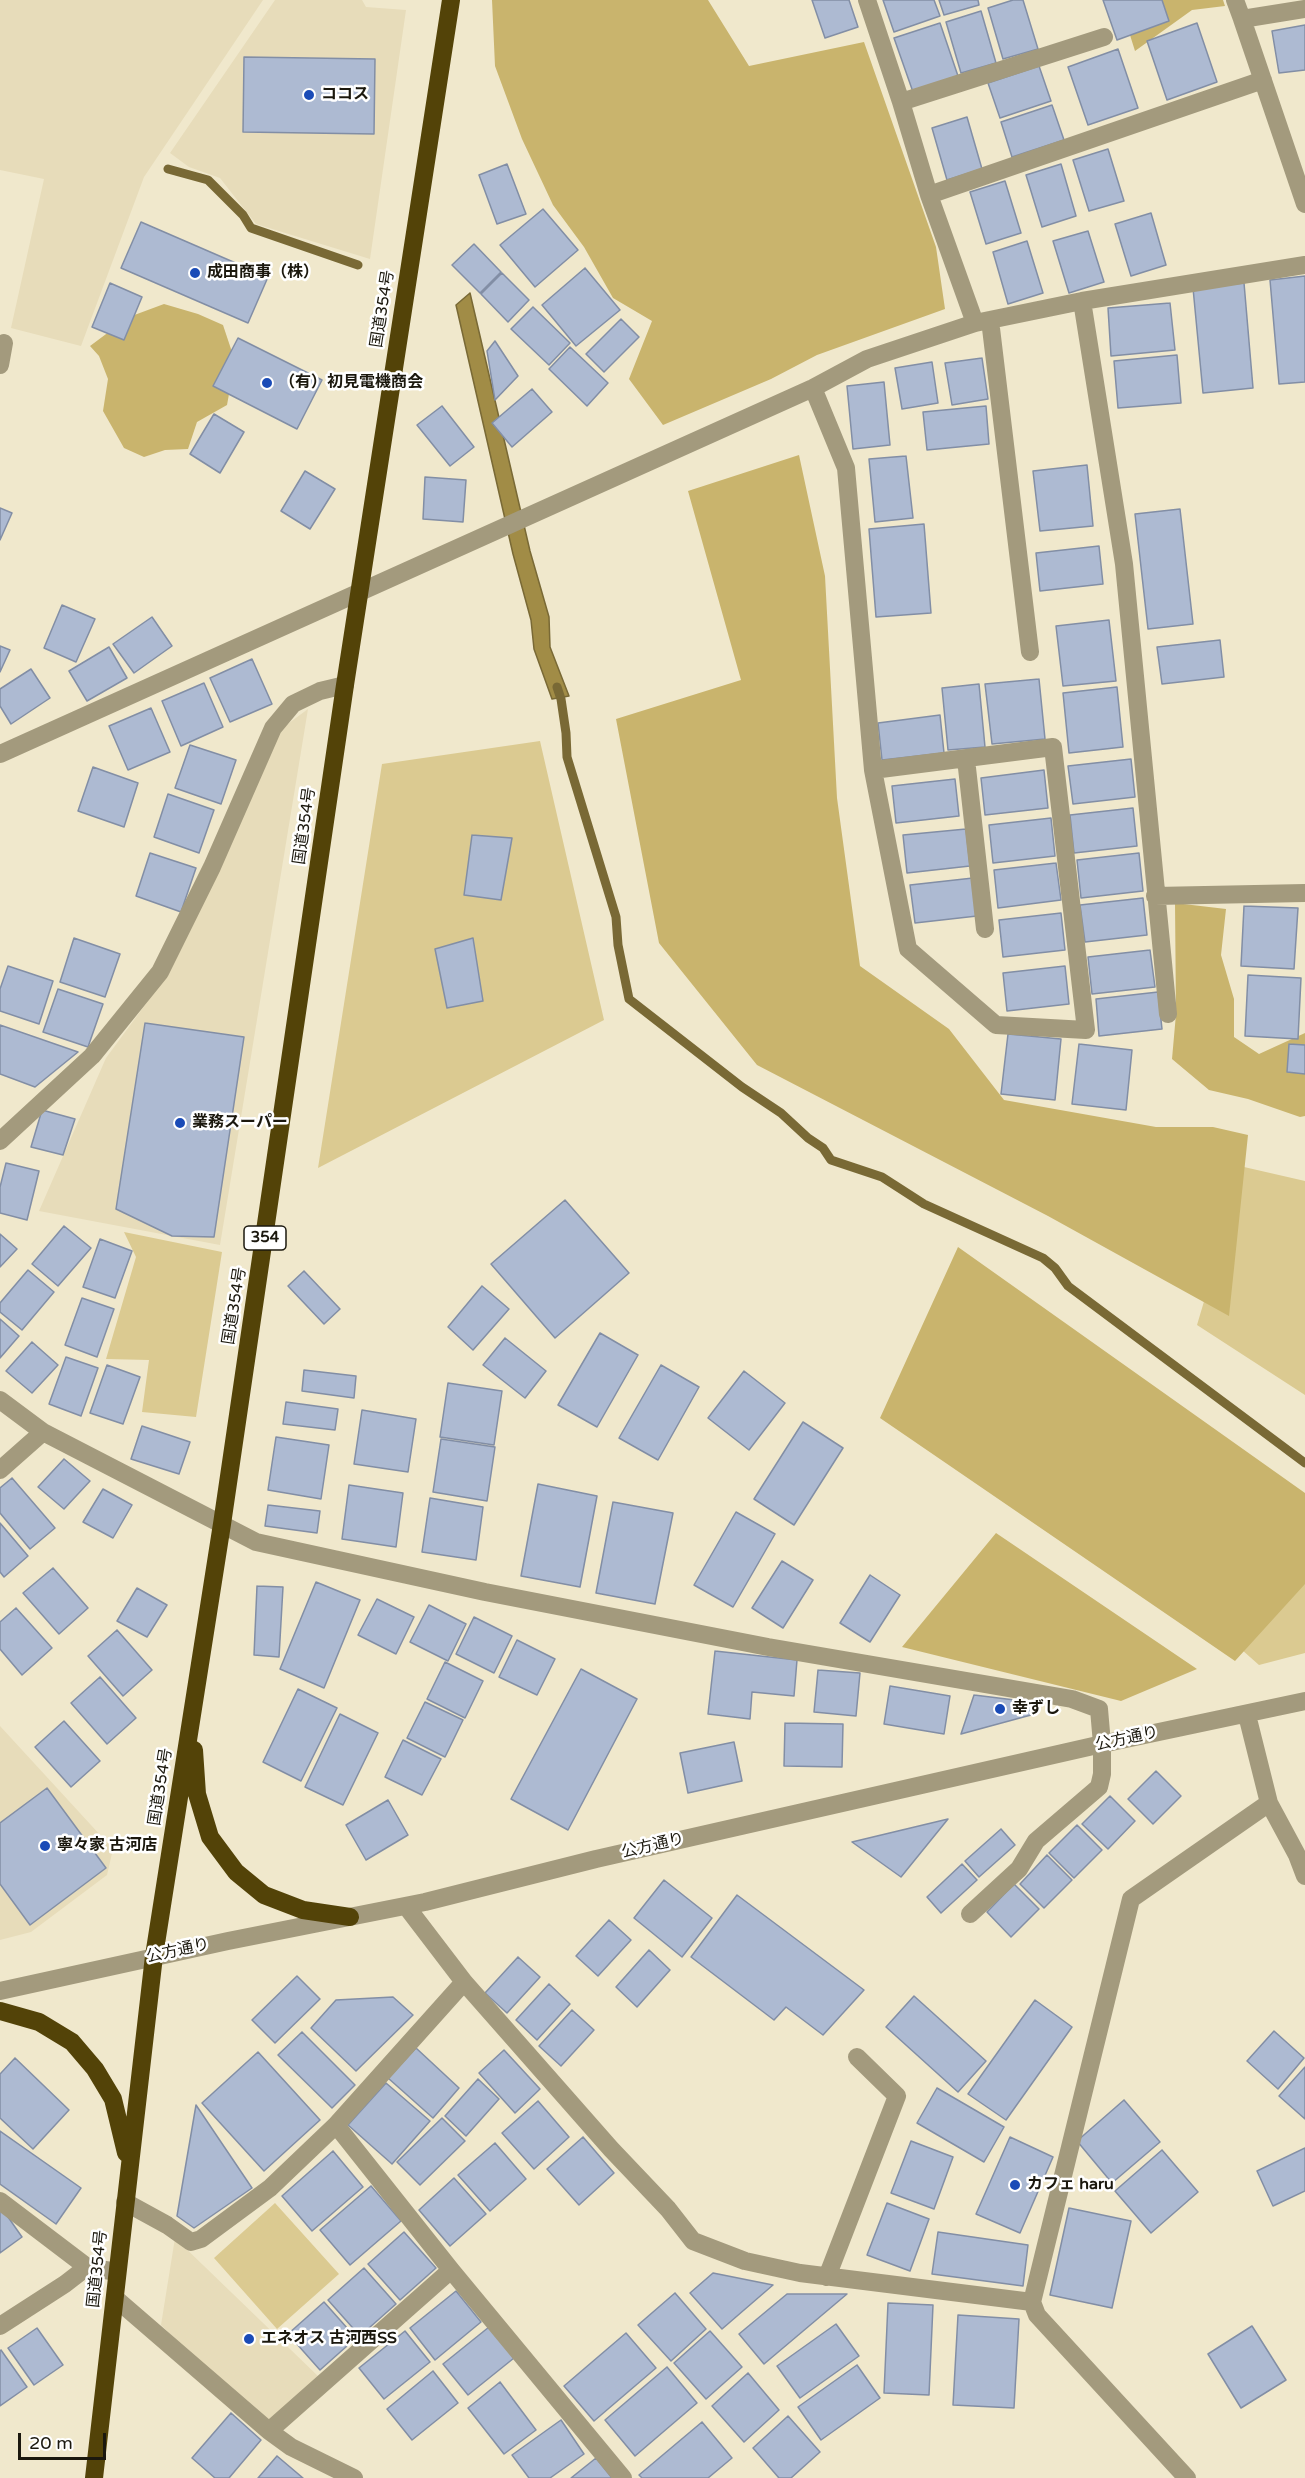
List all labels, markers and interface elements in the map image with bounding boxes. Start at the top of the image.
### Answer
place label: ココス [321,85,369,105]
marker: ココス [302,88,316,102]
place label: 成田商事（株） [207,263,319,283]
marker: 成田商事（株） [188,266,202,280]
street label: 国道354号 [367,269,399,349]
place label: （有）初見電機商会 [279,373,423,393]
marker: （有）初見電機商会 [260,376,274,390]
street label: 国道354号 [290,786,320,866]
place label: 業務スーパー [192,1113,288,1133]
marker: 業務スーパー [173,1116,187,1130]
road number: 354 [244,1226,286,1250]
street label: 国道354号 [219,1266,251,1346]
place label: 幸ずし [1012,1699,1060,1719]
marker: 幸ずし [993,1702,1007,1716]
street label: 公方通り [1094,1723,1160,1755]
street label: 国道354号 [145,1747,177,1827]
street label: 公方通り [620,1829,686,1863]
place label: 寧々家 古河店 [57,1836,157,1856]
marker: 寧々家 古河店 [38,1839,52,1853]
street label: 公方通り [145,1935,211,1967]
place label: カフェ haru [1027,2175,1114,2195]
marker: カフェ haru [1008,2178,1022,2192]
street label: 国道354号 [84,2229,112,2309]
place label: エネオス 古河西SS [261,2329,397,2349]
marker: エネオス 古河西SS [242,2332,256,2346]
scale bar [21,2421,110,2459]
text: 20 m [29,2432,73,2454]

